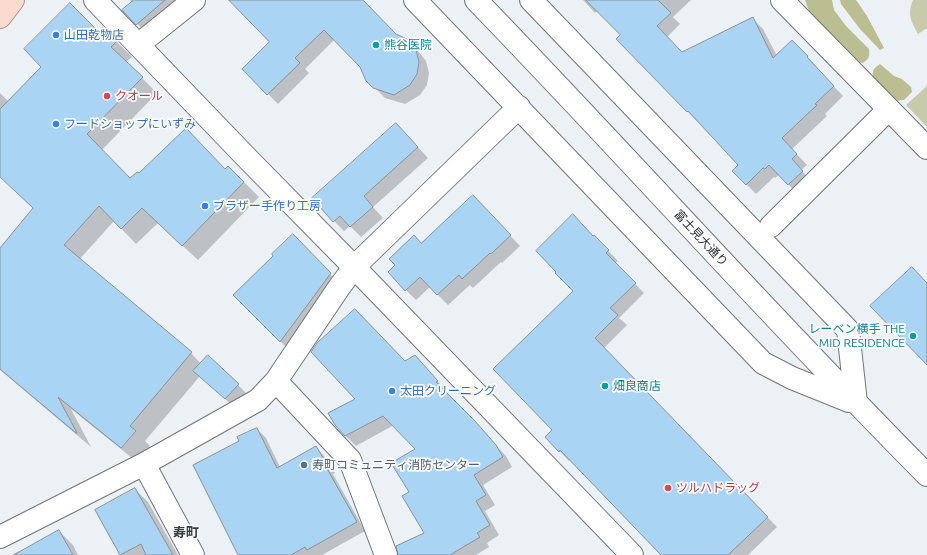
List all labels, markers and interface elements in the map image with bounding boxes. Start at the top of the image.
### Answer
place label: 山田乾物店 [64,28,124,42]
marker: 山田乾物店 [51,30,61,40]
place label: 熊谷医院 [384,38,432,52]
marker: 熊谷医院 [371,40,381,50]
place label: クオール [115,89,163,103]
marker: クオール [102,91,112,101]
place label: フードショップにいずみ [64,117,196,131]
marker: フードショップにいずみ [51,119,61,129]
place label: ブラザー手作り工房 [213,199,321,213]
marker: ブラザー手作り工房 [200,201,210,211]
street label: 富士見大通り [671,207,731,269]
place label: レーベン横手 THE MID RESIDENCE [808,322,905,350]
marker: レーベン横手 THE MID RESIDENCE [908,331,918,341]
place label: 畑良商店 [613,379,661,393]
marker: 畑良商店 [600,381,610,391]
place label: 太田クリーニング [400,384,496,398]
marker: 太田クリーニング [387,386,397,396]
place label: 寿町コミュニティ消防センター [312,458,480,472]
marker: 寿町コミュニティ消防センター [299,460,309,470]
place label: ツルハドラッグ [676,481,760,495]
marker: ツルハドラッグ [663,483,673,493]
district label: 寿町 [173,525,199,541]

